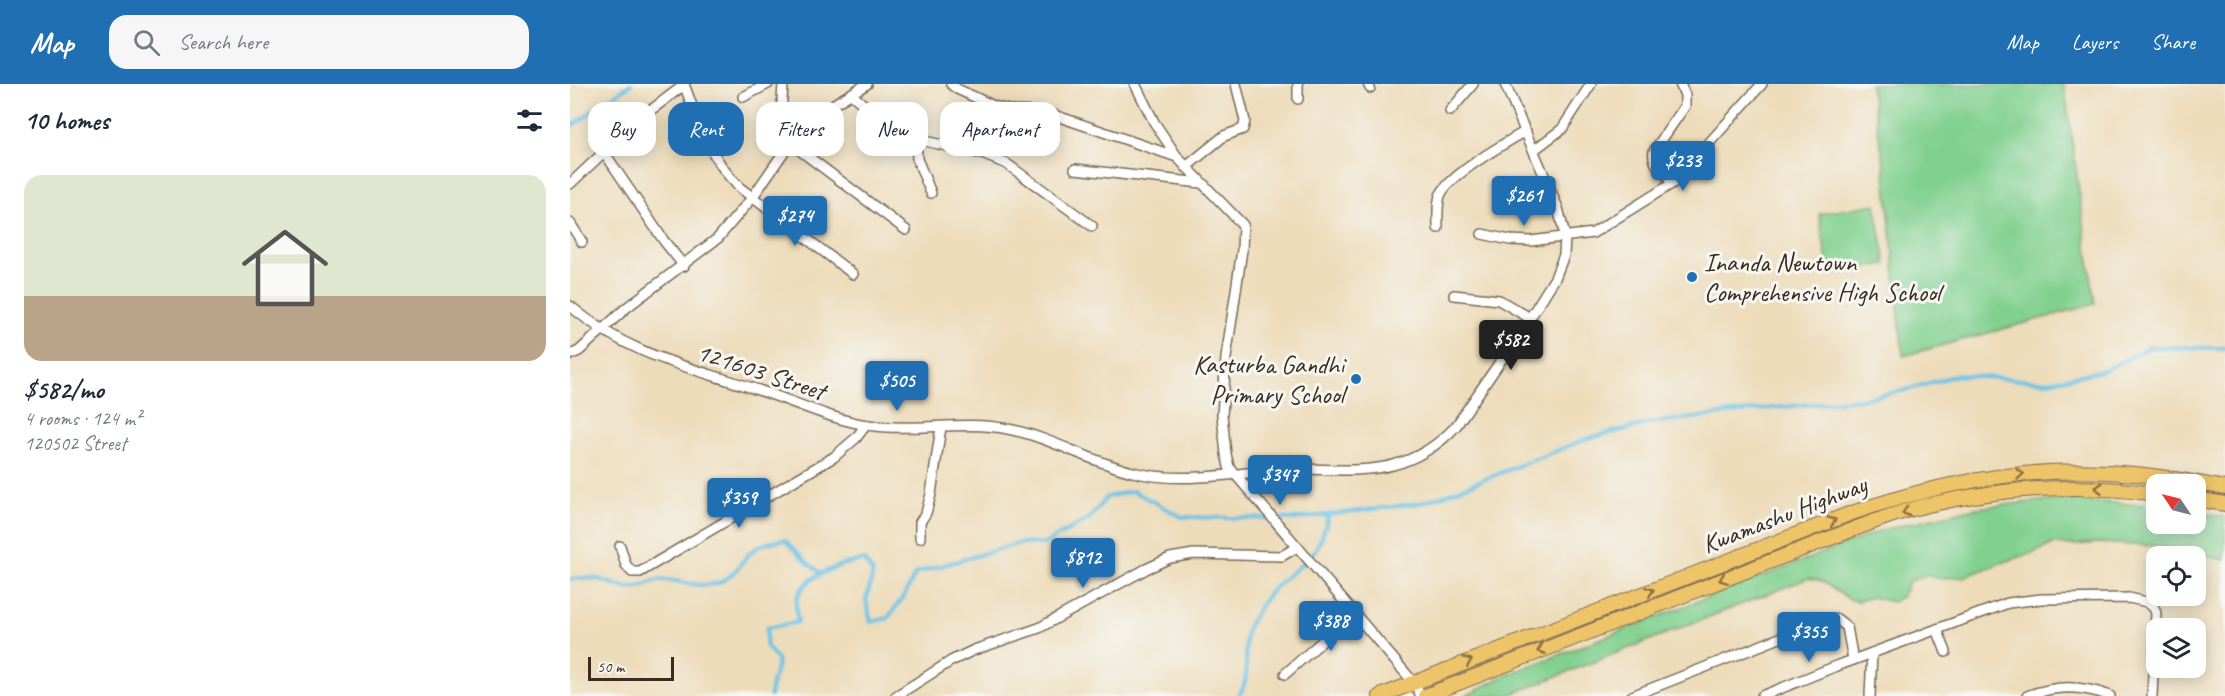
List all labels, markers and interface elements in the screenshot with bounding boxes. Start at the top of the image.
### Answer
search box [109,15,529,69]
text: Map [30,25,73,60]
icon: search [130,26,163,59]
text: Search here [178,28,268,56]
text: Map [2006,29,2039,55]
text: Layers [2072,29,2118,55]
text: Share [2151,29,2195,55]
chip: Buy [588,102,656,156]
chip: Rent [668,102,744,156]
chip: Filters [756,102,844,156]
chip: New [856,102,928,156]
chip: Apartment [940,102,1060,156]
text: 10 homes [24,104,109,137]
icon: filters [513,104,546,137]
pin: $233 [1647,141,1719,192]
text: $233 [1665,148,1701,173]
pin: $261 [1488,176,1560,227]
text: $261 [1506,183,1542,208]
pin: $274 [759,196,831,247]
text: $274 [777,203,813,228]
icon: home [231,214,339,322]
place label: Inanda Newtown Comprehensive High School [1704,246,1945,309]
marker: Inanda Newtown Comprehensive High School [1685,270,1699,284]
pin: $582 [1475,320,1547,371]
text: $582 [1493,327,1529,352]
street label: 121603 Street [692,335,832,409]
place label: Kasturba Gandhi Primary School [1193,348,1349,411]
pin: $505 [861,361,933,412]
text: $505 [879,368,915,393]
marker: Kasturba Gandhi Primary School [1349,372,1363,386]
text: $582/mo [24,373,104,406]
text: 4 rooms · 124 m² [24,406,141,431]
text: 120502 Street [24,431,126,456]
pin: $347 [1244,455,1316,506]
text: $347 [1262,462,1298,487]
street label: Kwamashu Highway [1697,467,1873,561]
one-way arrow [2016,468,2025,481]
north arrow [2146,474,2206,534]
map controls [2146,474,2206,678]
pin: $359 [703,478,775,529]
one-way arrow [2094,482,2103,495]
text: $359 [721,485,757,510]
one-way arrow [1901,505,1912,517]
one-way arrow [1826,515,1836,528]
pin: $812 [1047,538,1119,589]
text: $812 [1065,545,1101,570]
button: locate [2146,546,2206,606]
one-way arrow [1718,572,1729,585]
one-way arrow [1644,585,1654,598]
pin: $388 [1295,601,1367,652]
text: $388 [1313,608,1349,633]
pin: $355 [1773,612,1845,663]
button: layers [2146,618,2206,678]
text: $355 [1791,619,1827,644]
one-way arrow [1537,643,1548,655]
scale bar [588,654,674,682]
one-way arrow [1461,656,1472,668]
text: 50 m [597,657,624,677]

